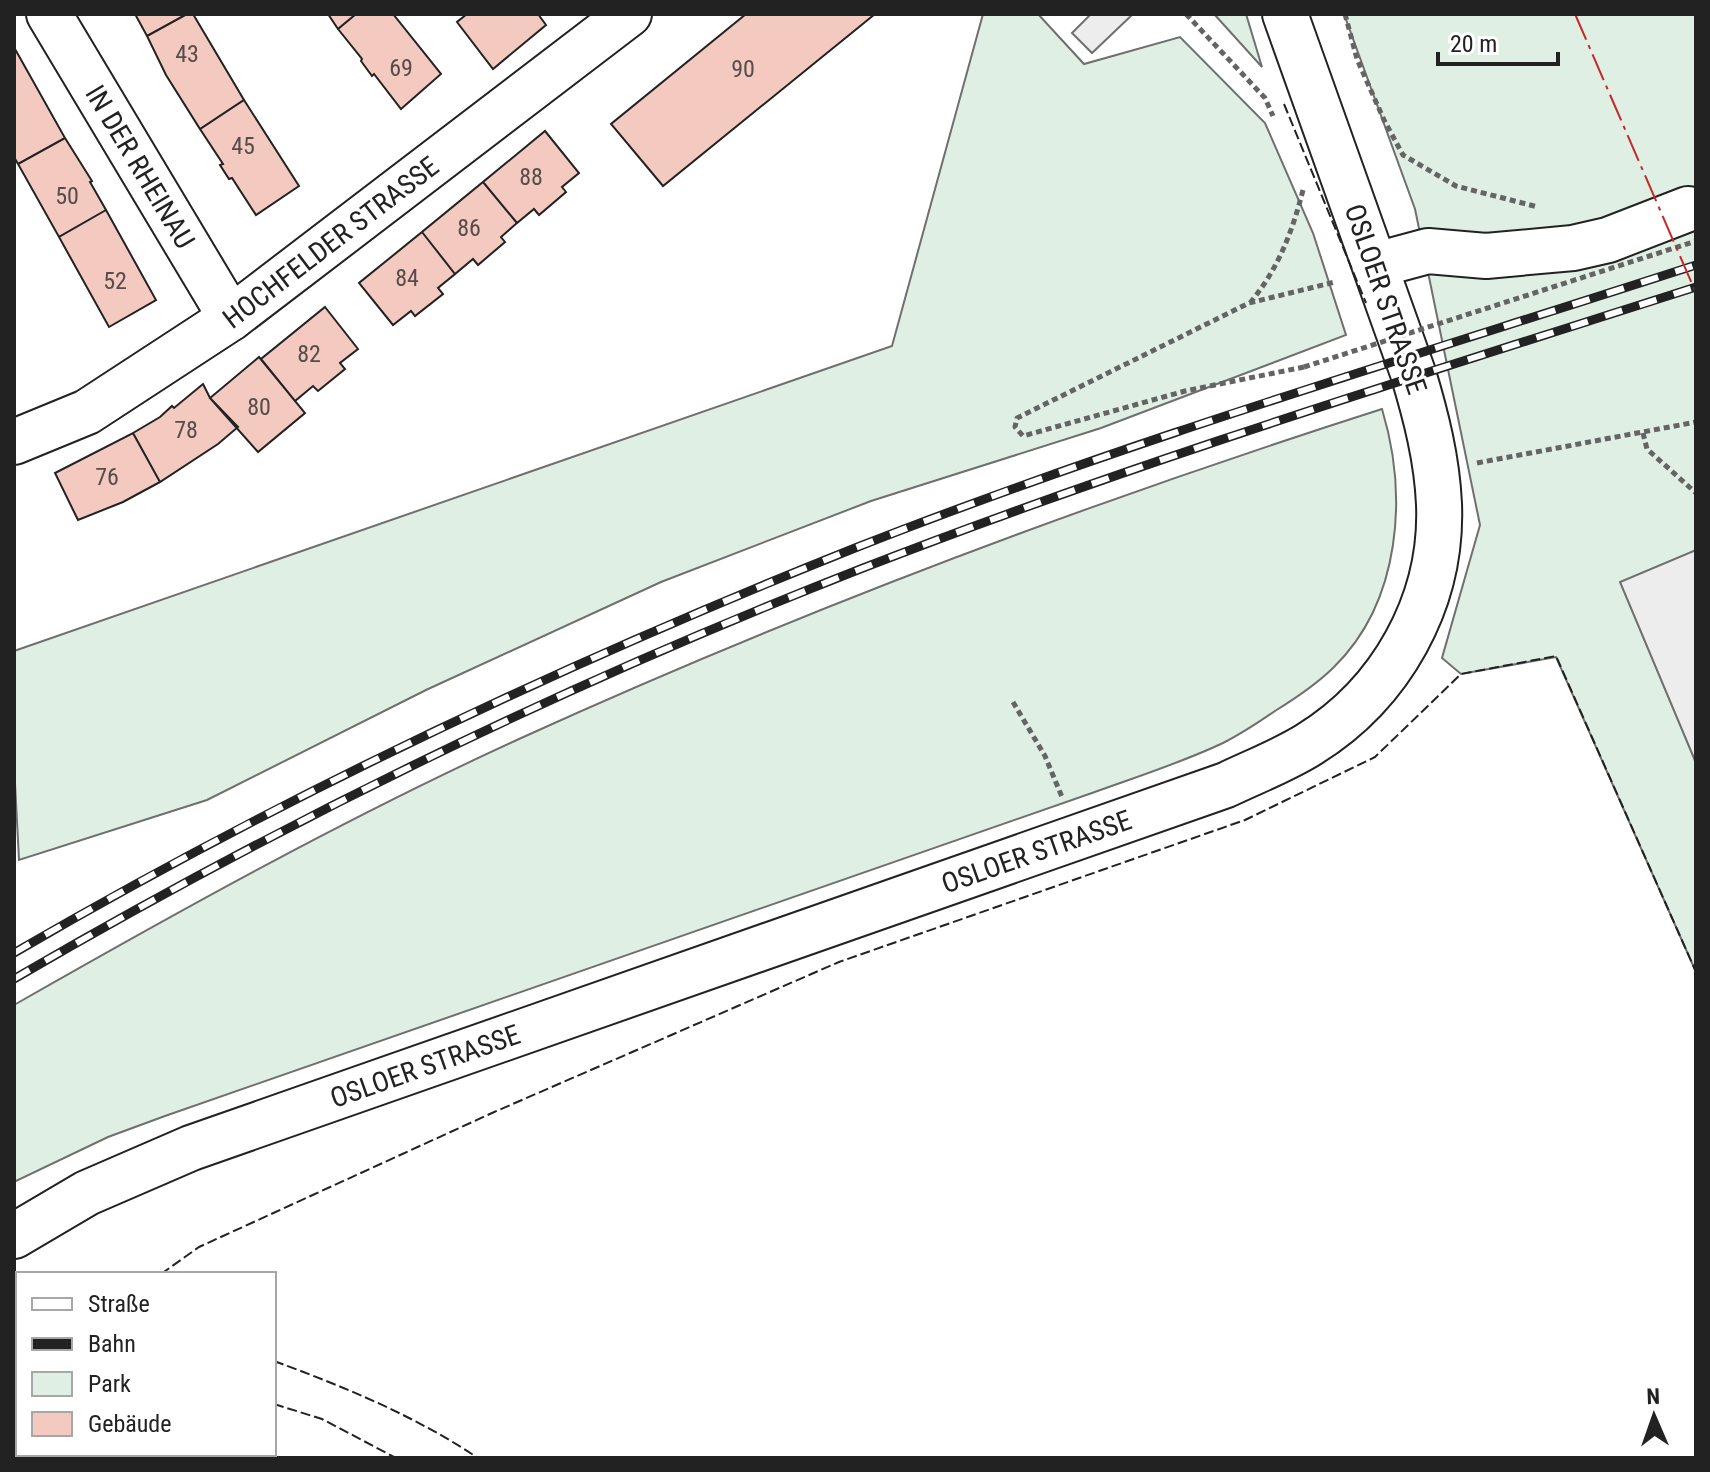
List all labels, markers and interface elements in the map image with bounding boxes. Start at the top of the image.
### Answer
scale bar [1438,16,1558,66]
text: 20 m [1450,30,1497,58]
house number: 43 [175,40,199,68]
house number: 69 [389,54,413,82]
house number: 90 [731,55,755,83]
street label: IN DER RHEINAU [78,79,202,255]
house number: 45 [231,132,255,160]
street label: HOCHFELDER STRASSE [216,150,445,335]
house number: 88 [519,163,543,191]
house number: 50 [55,182,79,210]
street label: OSLOER STRASSE [1338,200,1434,399]
house number: 86 [457,214,481,242]
house number: 84 [395,264,419,292]
house number: 52 [103,267,127,295]
house number: 82 [297,340,321,368]
house number: 80 [247,393,271,421]
house number: 78 [174,416,198,444]
house number: 76 [95,463,119,491]
street label: OSLOER STRASSE [937,803,1136,900]
street label: OSLOER STRASSE [326,1018,525,1115]
legend [16,1272,276,1456]
text: Straße [88,1290,150,1318]
text: Bahn [88,1330,136,1358]
text: Park [88,1370,131,1398]
north arrow [1614,1376,1694,1456]
text: N [1646,1384,1660,1409]
text: Gebäude [88,1410,172,1438]

